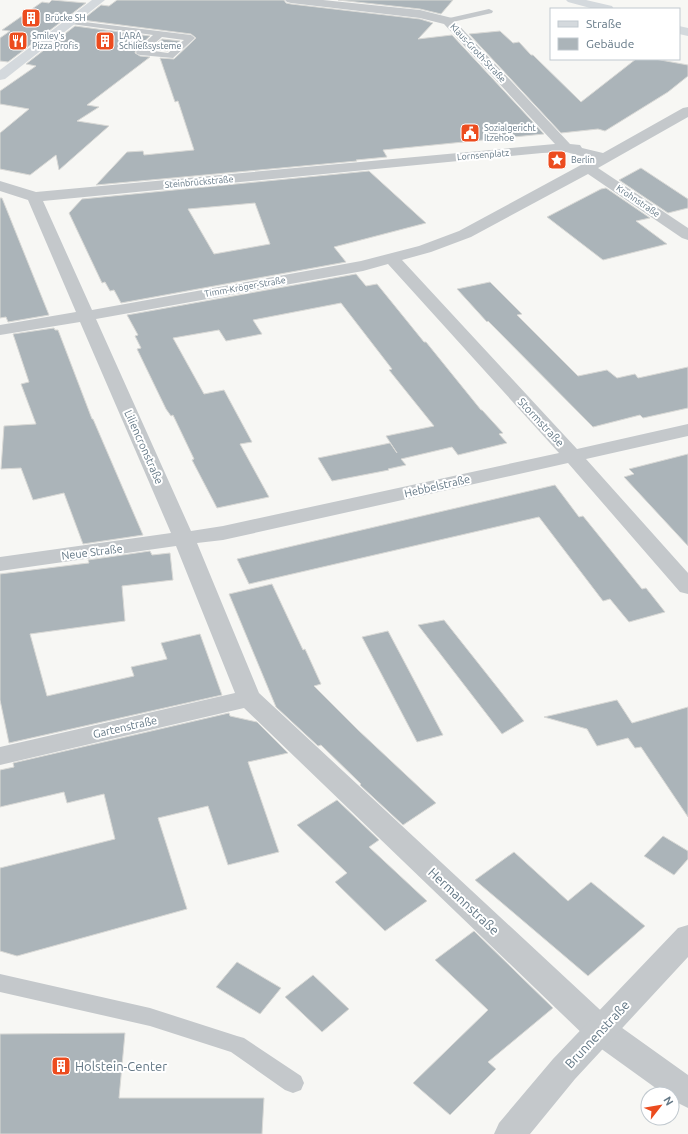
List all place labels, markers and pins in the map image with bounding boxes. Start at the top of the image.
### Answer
building icon: Brücke SH [20,7,42,29]
place label: Brücke SH [45,13,86,23]
restaurant icon: Smiley's Pizza Profis [7,30,29,52]
building icon: LARA Schließsysteme [94,30,116,52]
place label: Smiley's Pizza Profis [32,31,78,51]
place label: LARA Schließsysteme [119,31,181,51]
public building icon: Sozialgericht Itzehoe [459,122,481,144]
place label: Sozialgericht Itzehoe [484,123,536,143]
place icon: Berlin [546,149,568,171]
place label: Berlin [571,155,595,165]
building icon: Holstein-Center [50,1055,72,1077]
place label: Holstein-Center [75,1059,167,1073]

